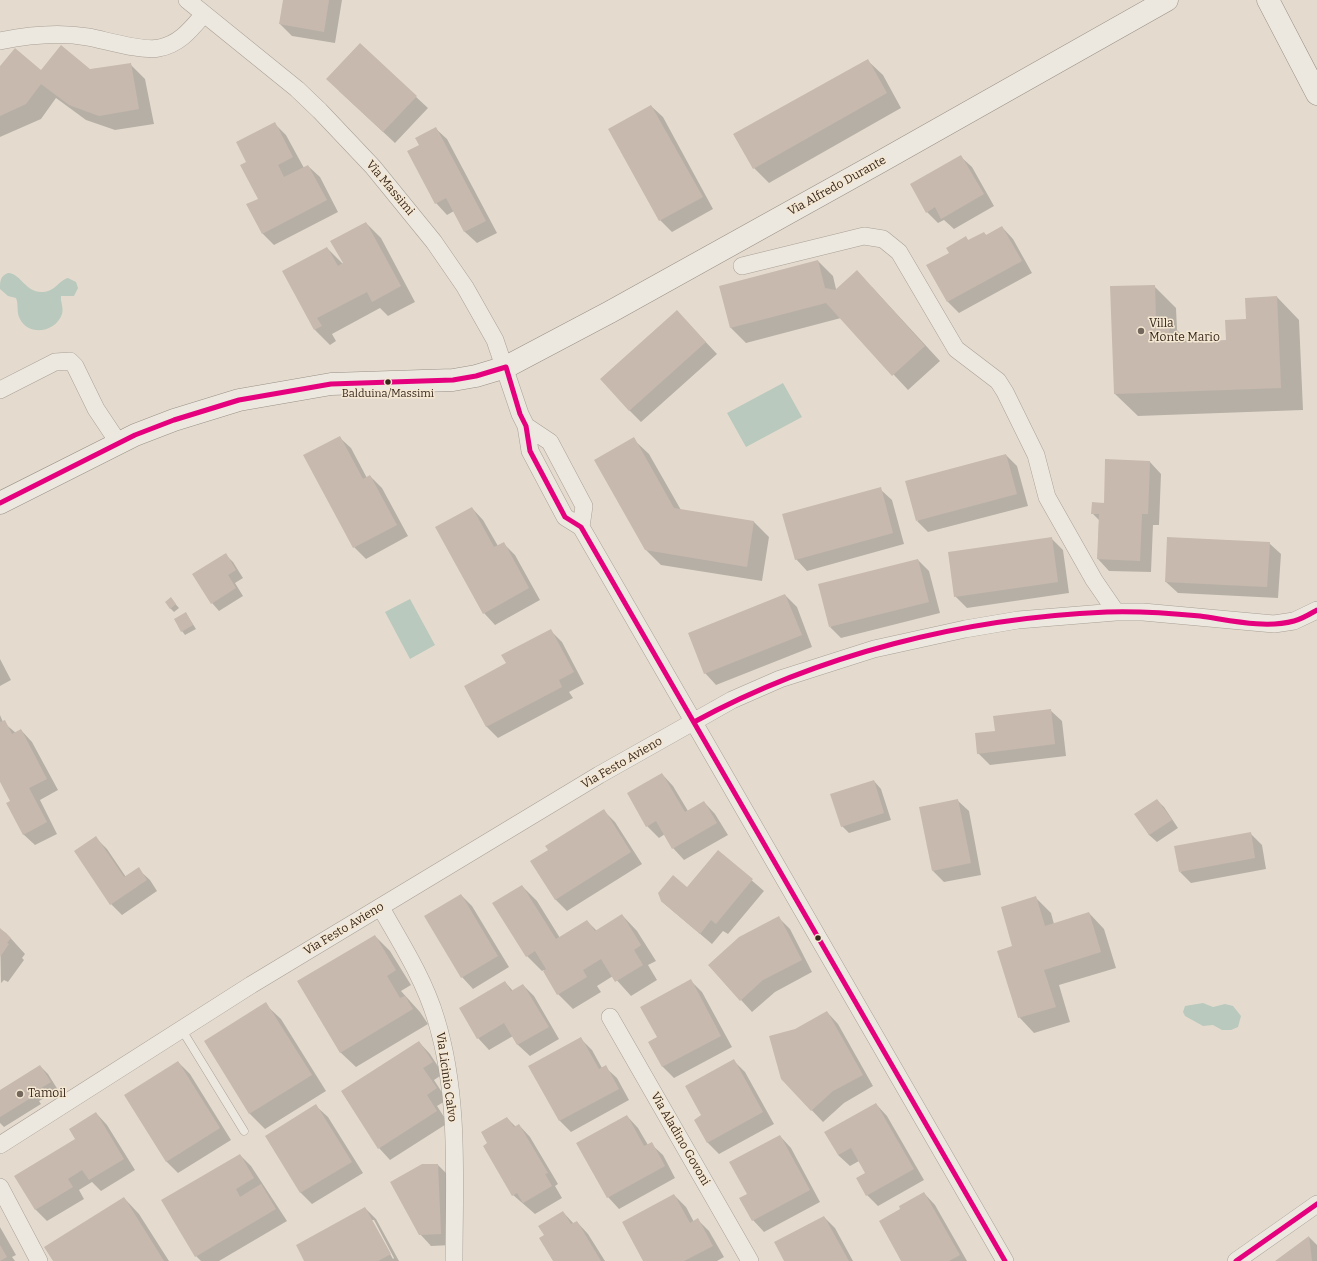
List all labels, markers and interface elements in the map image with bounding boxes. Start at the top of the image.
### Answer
street label: Via Alfredo Durante [785,153,889,219]
street label: Via Massimi [363,158,417,218]
place label: Villa Monte Mario [1149,317,1220,345]
marker: Villa Monte Mario [1136,326,1146,336]
marker: Balduina/Massimi [383,377,393,387]
place label: Balduina/Massimi [342,387,434,401]
street label: Via Festo Avieno [579,734,665,792]
street label: Via Festo Avieno [301,899,387,959]
unlabelled marker [813,933,823,943]
street label: Via Licinio Calvo [433,1031,459,1123]
place label: Tamoil [28,1087,66,1101]
marker: Tamoil [15,1089,25,1099]
street label: Via Aladino Govoni [647,1090,713,1188]

